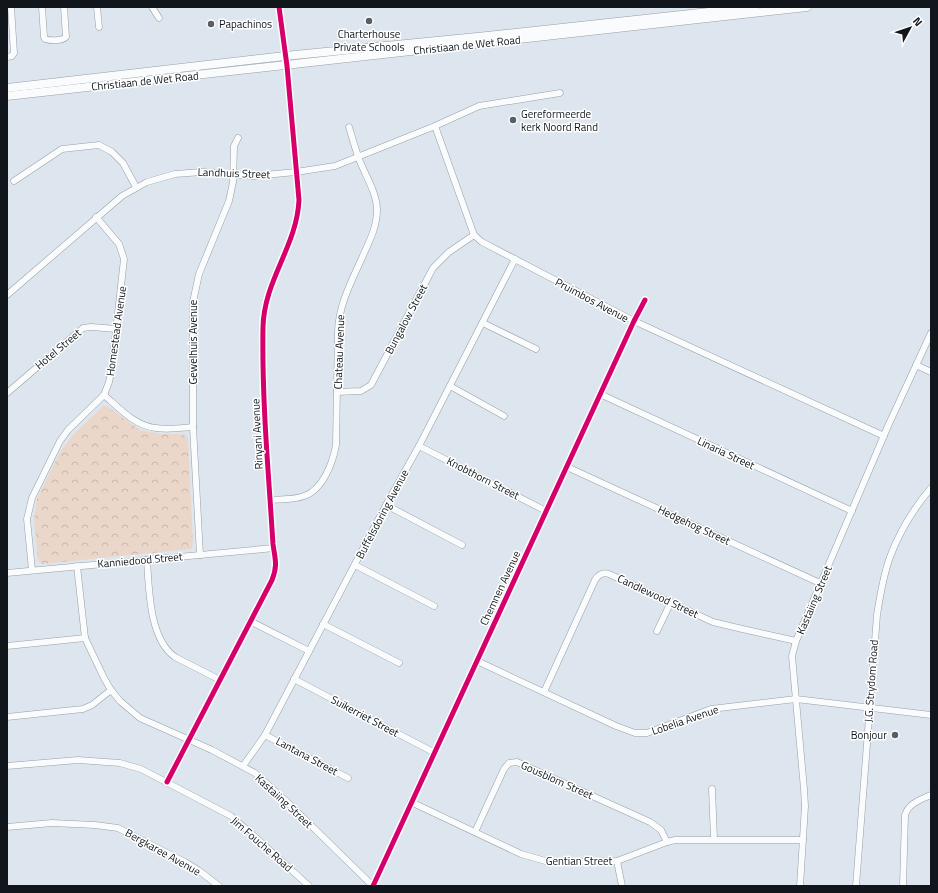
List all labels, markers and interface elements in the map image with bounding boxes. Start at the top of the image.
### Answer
north arrow [890,8,930,48]
text: N [909,14,926,30]
place label: Papachinos [219,16,272,32]
marker: Charterhouse Private Schools [364,16,374,26]
marker: Papachinos [206,19,216,29]
place label: Charterhouse Private Schools [333,26,405,55]
street label: Christiaan de Wet Road [413,31,522,59]
street label: Christiaan de Wet Road [91,67,200,95]
place label: Gereformeerde kerk Noord Rand [521,106,598,135]
marker: Gereformeerde kerk Noord Rand [508,115,518,125]
street label: Landhuis Street [197,164,271,182]
street label: Pruimbos Avenue [552,274,632,326]
street label: Bungalow Street [381,281,431,357]
street label: Homestead Avenue [102,285,130,377]
street label: Gewelhuis Avenue [185,299,201,384]
street label: Chateau Avenue [330,314,348,390]
street label: Hotel Street [31,325,85,373]
street label: Rinyani Avenue [247,398,267,470]
street label: Linaria Street [695,433,757,473]
street label: Knobthorn Street [444,453,522,503]
street label: Buffelsdoring Avenue [352,466,413,562]
street label: Hedgehog Street [655,501,733,549]
street label: Kanniedood Street [97,548,183,572]
street label: Chemnen Avenue [476,548,525,628]
street label: Kastaiing Street [792,563,836,637]
street label: Candlewood Street [615,570,701,622]
street label: J.G. Strydom Road [860,639,882,723]
street label: Suikerriet Street [328,691,402,741]
street label: Lobelia Avenue [649,701,721,739]
place label: Bonjour [851,727,887,743]
marker: Bonjour [890,730,900,740]
street label: Lantana Street [273,733,341,779]
street label: Gousblom Street [518,757,596,803]
street label: Kastaiing Street [252,770,316,832]
street label: Jim Fouche Road [228,813,296,875]
street label: Bergkaree Avenue [122,825,204,880]
street label: Gentian Street [546,853,612,869]

